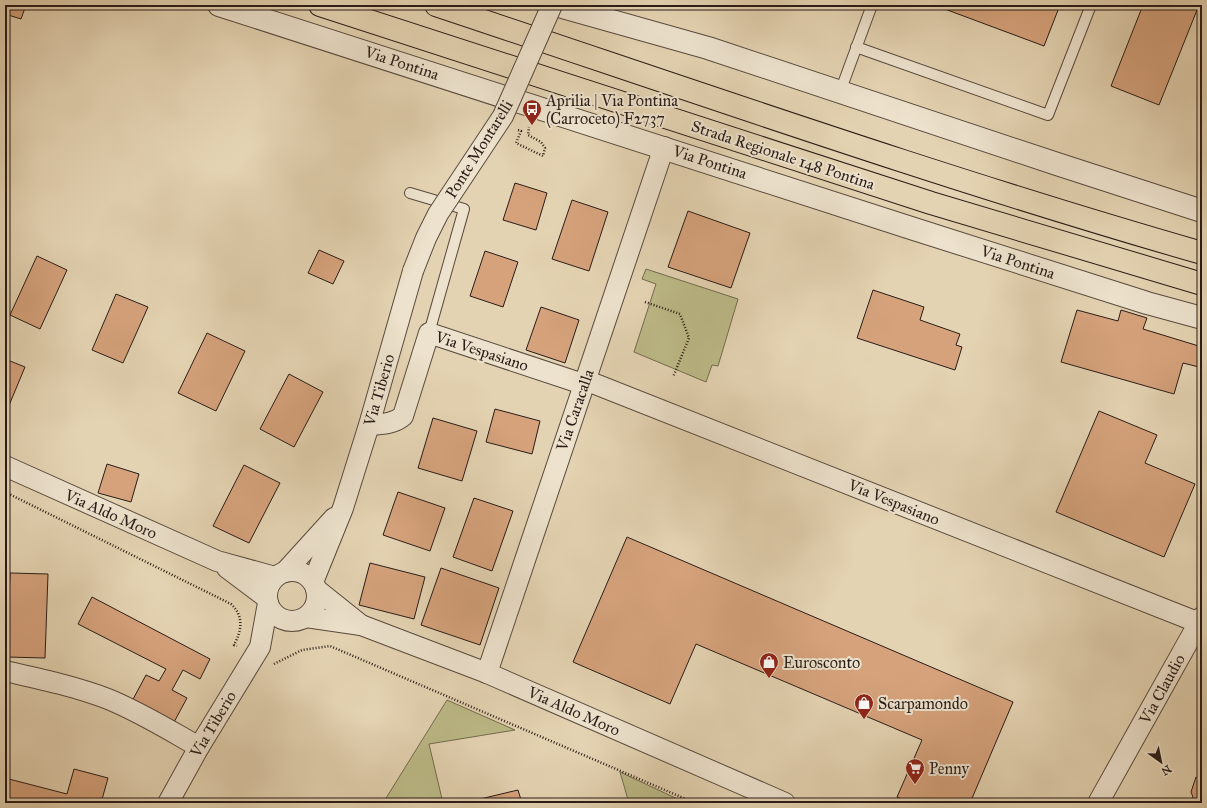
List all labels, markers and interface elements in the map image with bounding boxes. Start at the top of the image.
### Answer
street label: Via Pontina [362,42,442,84]
place label: Aprilia | Via Pontina (Carroceto) F2737 [545,91,678,129]
street label: Ponte Montarelli [441,96,517,202]
bus stop icon: Aprilia | Via Pontina (Carroceto) F2737 [521,98,543,126]
street label: Strada Regionale 148 Pontina [689,116,877,195]
street label: Via Pontina [670,141,750,183]
street label: Via Pontina [978,241,1058,283]
street label: Via Vespasiano [432,327,531,375]
street label: Via Tiberio [359,352,398,429]
street label: Via Caracalla [552,366,598,454]
street label: Via Vespasiano [845,475,942,529]
street label: Via Aldo Moro [61,485,160,543]
shop icon: Eurosconto [758,651,780,679]
street label: Via Claudio [1135,651,1189,728]
place label: Eurosconto [783,653,860,672]
street label: Via Aldo Moro [524,682,623,740]
street label: Via Tiberio [185,687,240,761]
shop icon: Scarpamondo [853,692,875,720]
place label: Scarpamondo [878,694,968,713]
north arrow [1141,742,1181,782]
supermarket icon: Penny [904,757,926,785]
place label: Penny [929,759,969,778]
text: N [1158,762,1174,778]

